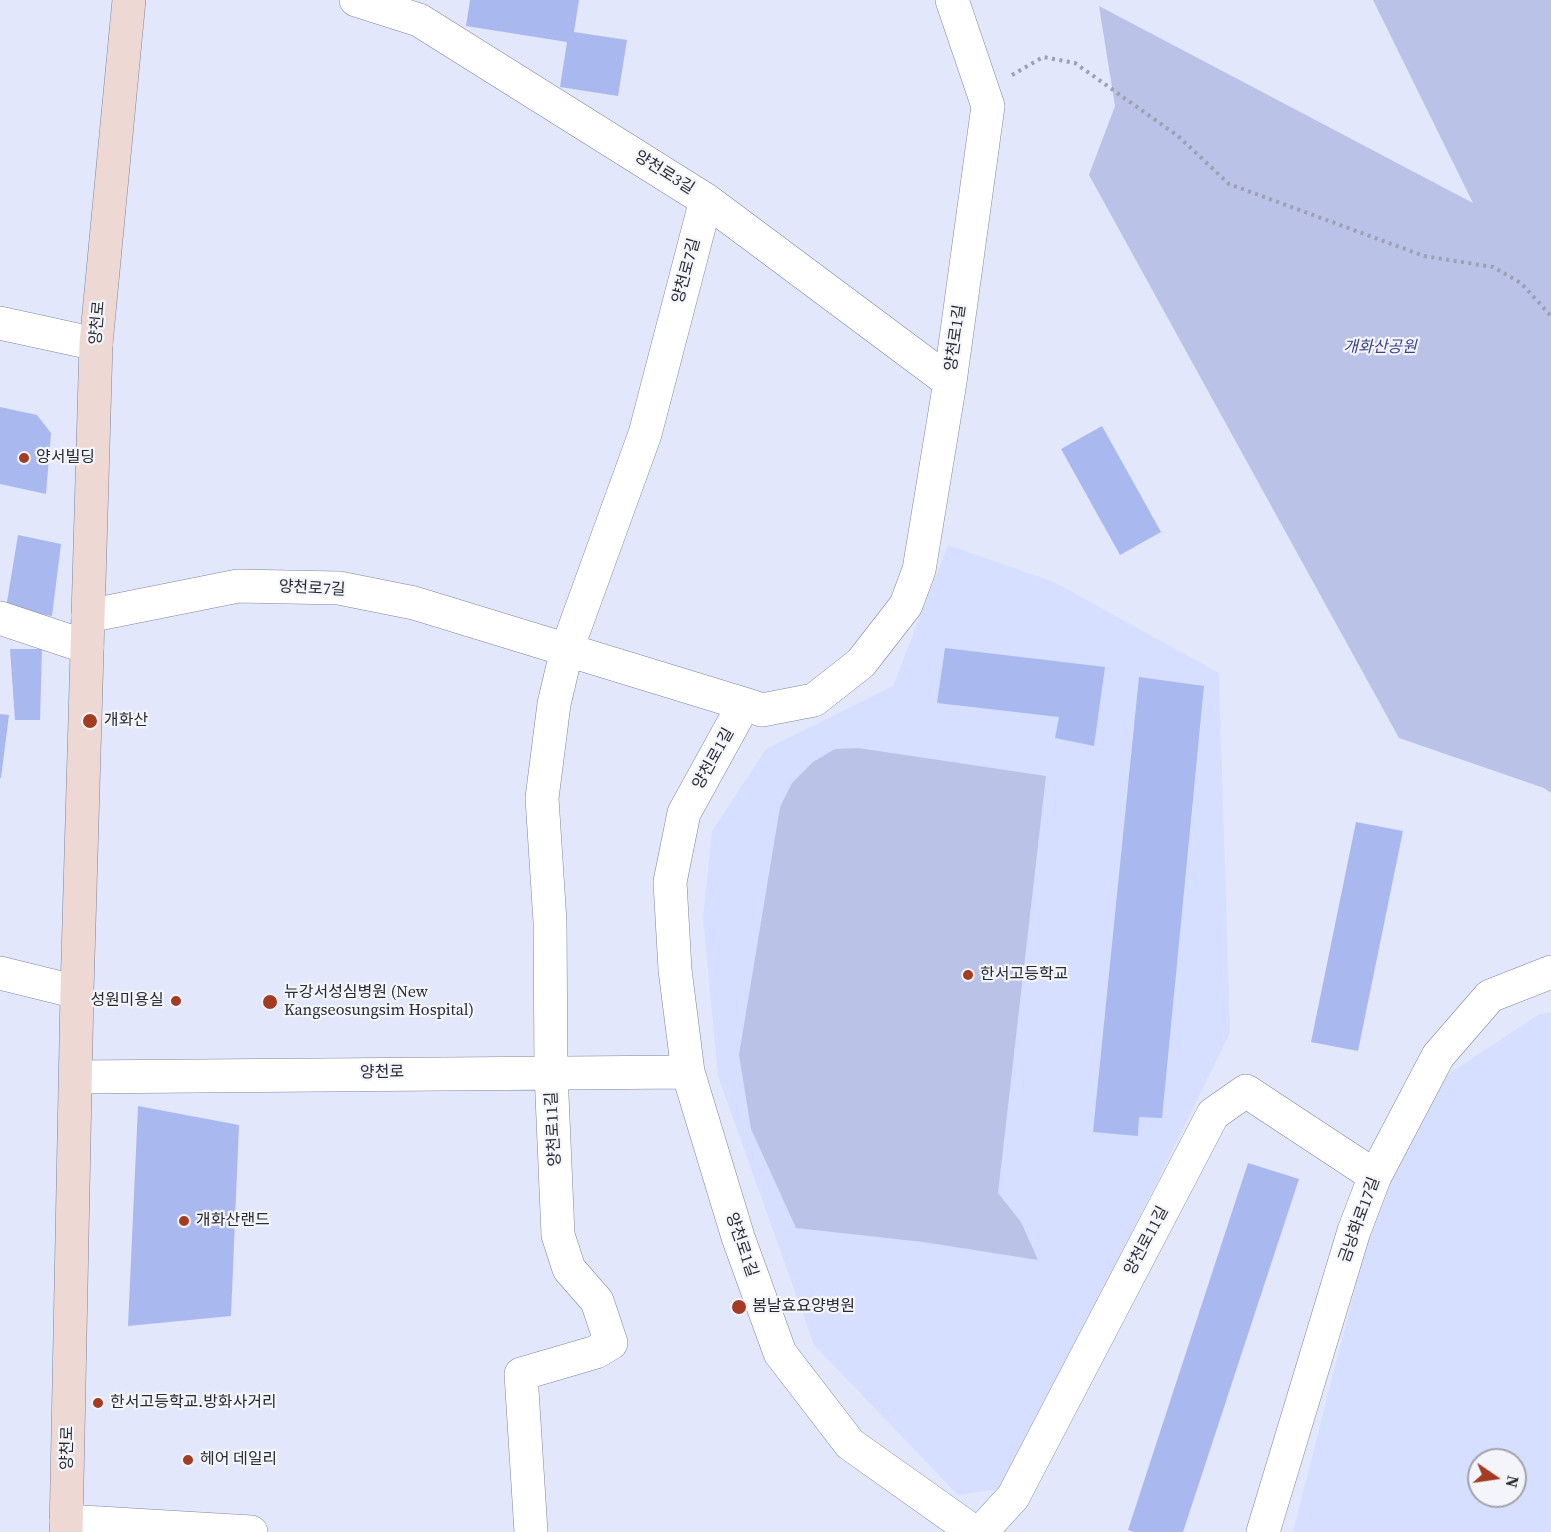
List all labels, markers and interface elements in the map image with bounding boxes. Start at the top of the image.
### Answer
street label: 양천로3길 [631,147,697,199]
street label: 양천로7길 [669,236,705,306]
street label: 양천로 [87,300,109,346]
street label: 양천로1길 [942,304,970,372]
park label: 개화산공원 [1343,338,1417,358]
place label: 양서빌딩 [36,448,95,468]
marker: 양서빌딩 [17,451,31,465]
street label: 양천로7길 [278,578,346,600]
place label: 개화산 [104,711,148,731]
marker: 개화산 [81,712,99,730]
street label: 양천로1길 [689,725,739,793]
place label: 한서고등학교 [980,965,1068,985]
marker: 한서고등학교 [961,968,975,982]
place label: 뉴강서성심병원 (New Kangseosungsim Hospital) [284,983,474,1021]
place label: 성원미용실 [90,991,164,1011]
marker: 뉴강서성심병원 (New Kangseosungsim Hospital) [261,993,279,1011]
marker: 성원미용실 [169,994,183,1008]
street label: 양천로 [360,1063,404,1083]
street label: 양천로11길 [542,1091,566,1167]
street label: 금낭화로17길 [1336,1175,1384,1265]
street label: 양천로11길 [1121,1203,1173,1279]
street label: 양천로1길 [721,1210,761,1280]
place label: 개화산랜드 [196,1211,270,1231]
marker: 개화산랜드 [177,1214,191,1228]
place label: 봄날효요양병원 [752,1297,855,1317]
marker: 봄날효요양병원 [730,1298,748,1316]
place label: 한서고등학교.방화사거리 [110,1393,277,1413]
marker: 한서고등학교.방화사거리 [91,1396,105,1410]
street label: 양천로 [58,1426,78,1470]
north arrow [1467,1448,1527,1508]
place label: 헤어 데일리 [200,1450,277,1470]
marker: 헤어 데일리 [181,1453,195,1467]
text: N [1501,1473,1525,1490]

